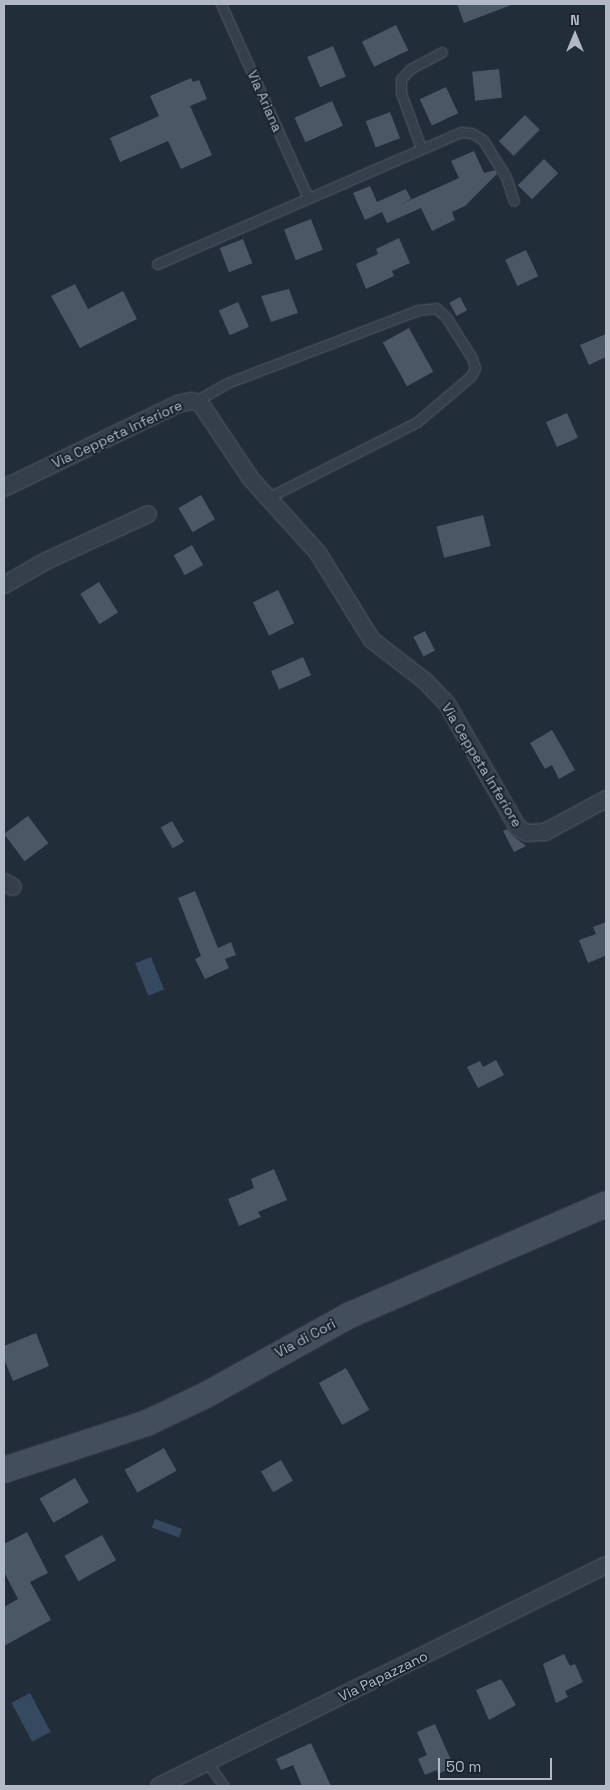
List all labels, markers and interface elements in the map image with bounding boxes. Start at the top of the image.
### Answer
north arrow [550,10,600,60]
text: N [570,11,580,29]
street label: Via Ariana [244,67,286,135]
street label: Via Ceppeta Inferiore [49,396,185,472]
street label: Via Ceppeta Inferiore [438,700,526,830]
street label: Via di Cori [272,1315,338,1361]
street label: Via Papazzano [336,1647,430,1705]
scale bar [440,1748,554,1780]
text: 50 m [446,1757,481,1776]

